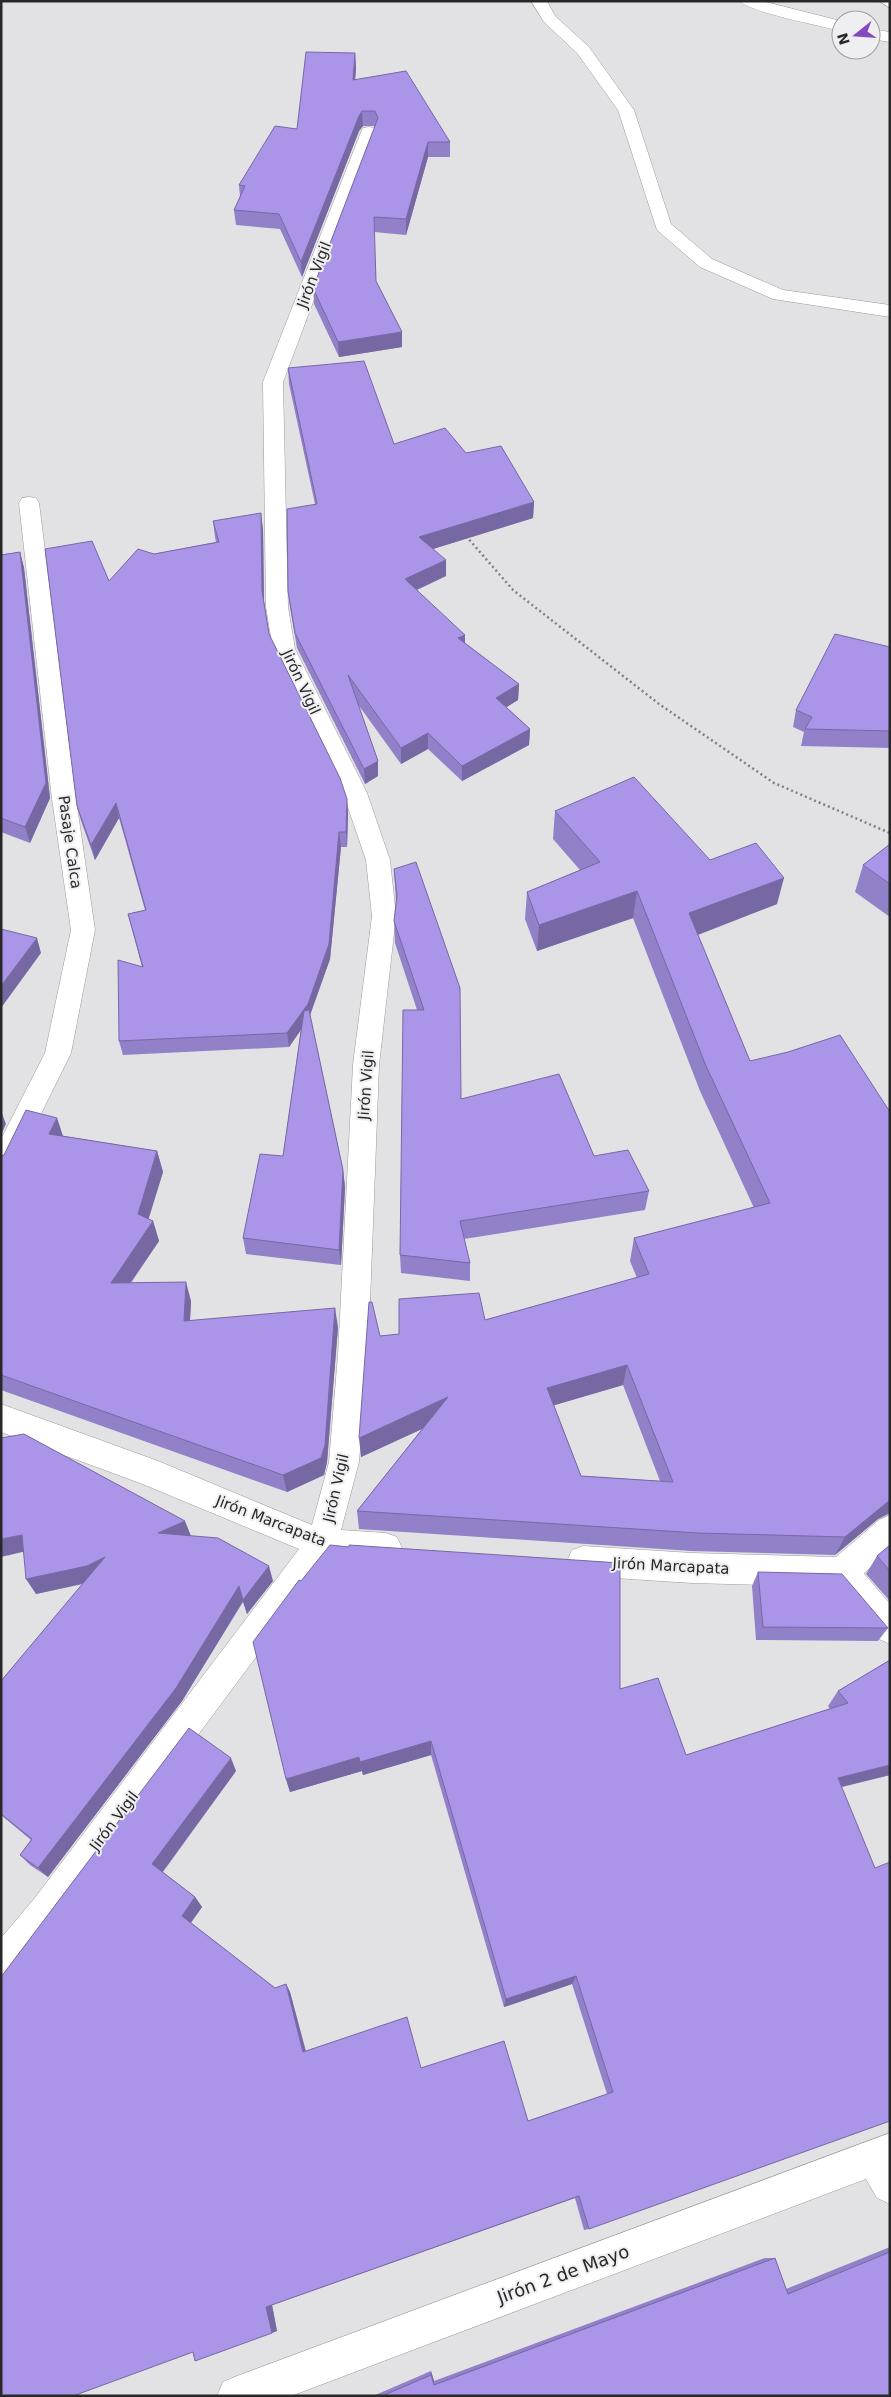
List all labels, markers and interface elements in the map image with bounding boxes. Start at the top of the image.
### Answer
north arrow [831,10,881,60]
text: N [834,31,853,47]
street label: Jirón Vigil [293,239,335,312]
street label: Jirón Vigil [278,646,324,717]
street label: Pasaje Calca [55,794,85,890]
street label: Jirón Vigil [355,1050,377,1121]
street label: Jirón Vigil [319,1452,353,1525]
street label: Jirón Marcapata [212,1491,329,1550]
street label: Jirón Marcapata [611,1554,730,1578]
street label: Jirón Vigil [85,1788,142,1855]
street label: Jirón 2 de Mayo [493,2240,632,2308]

